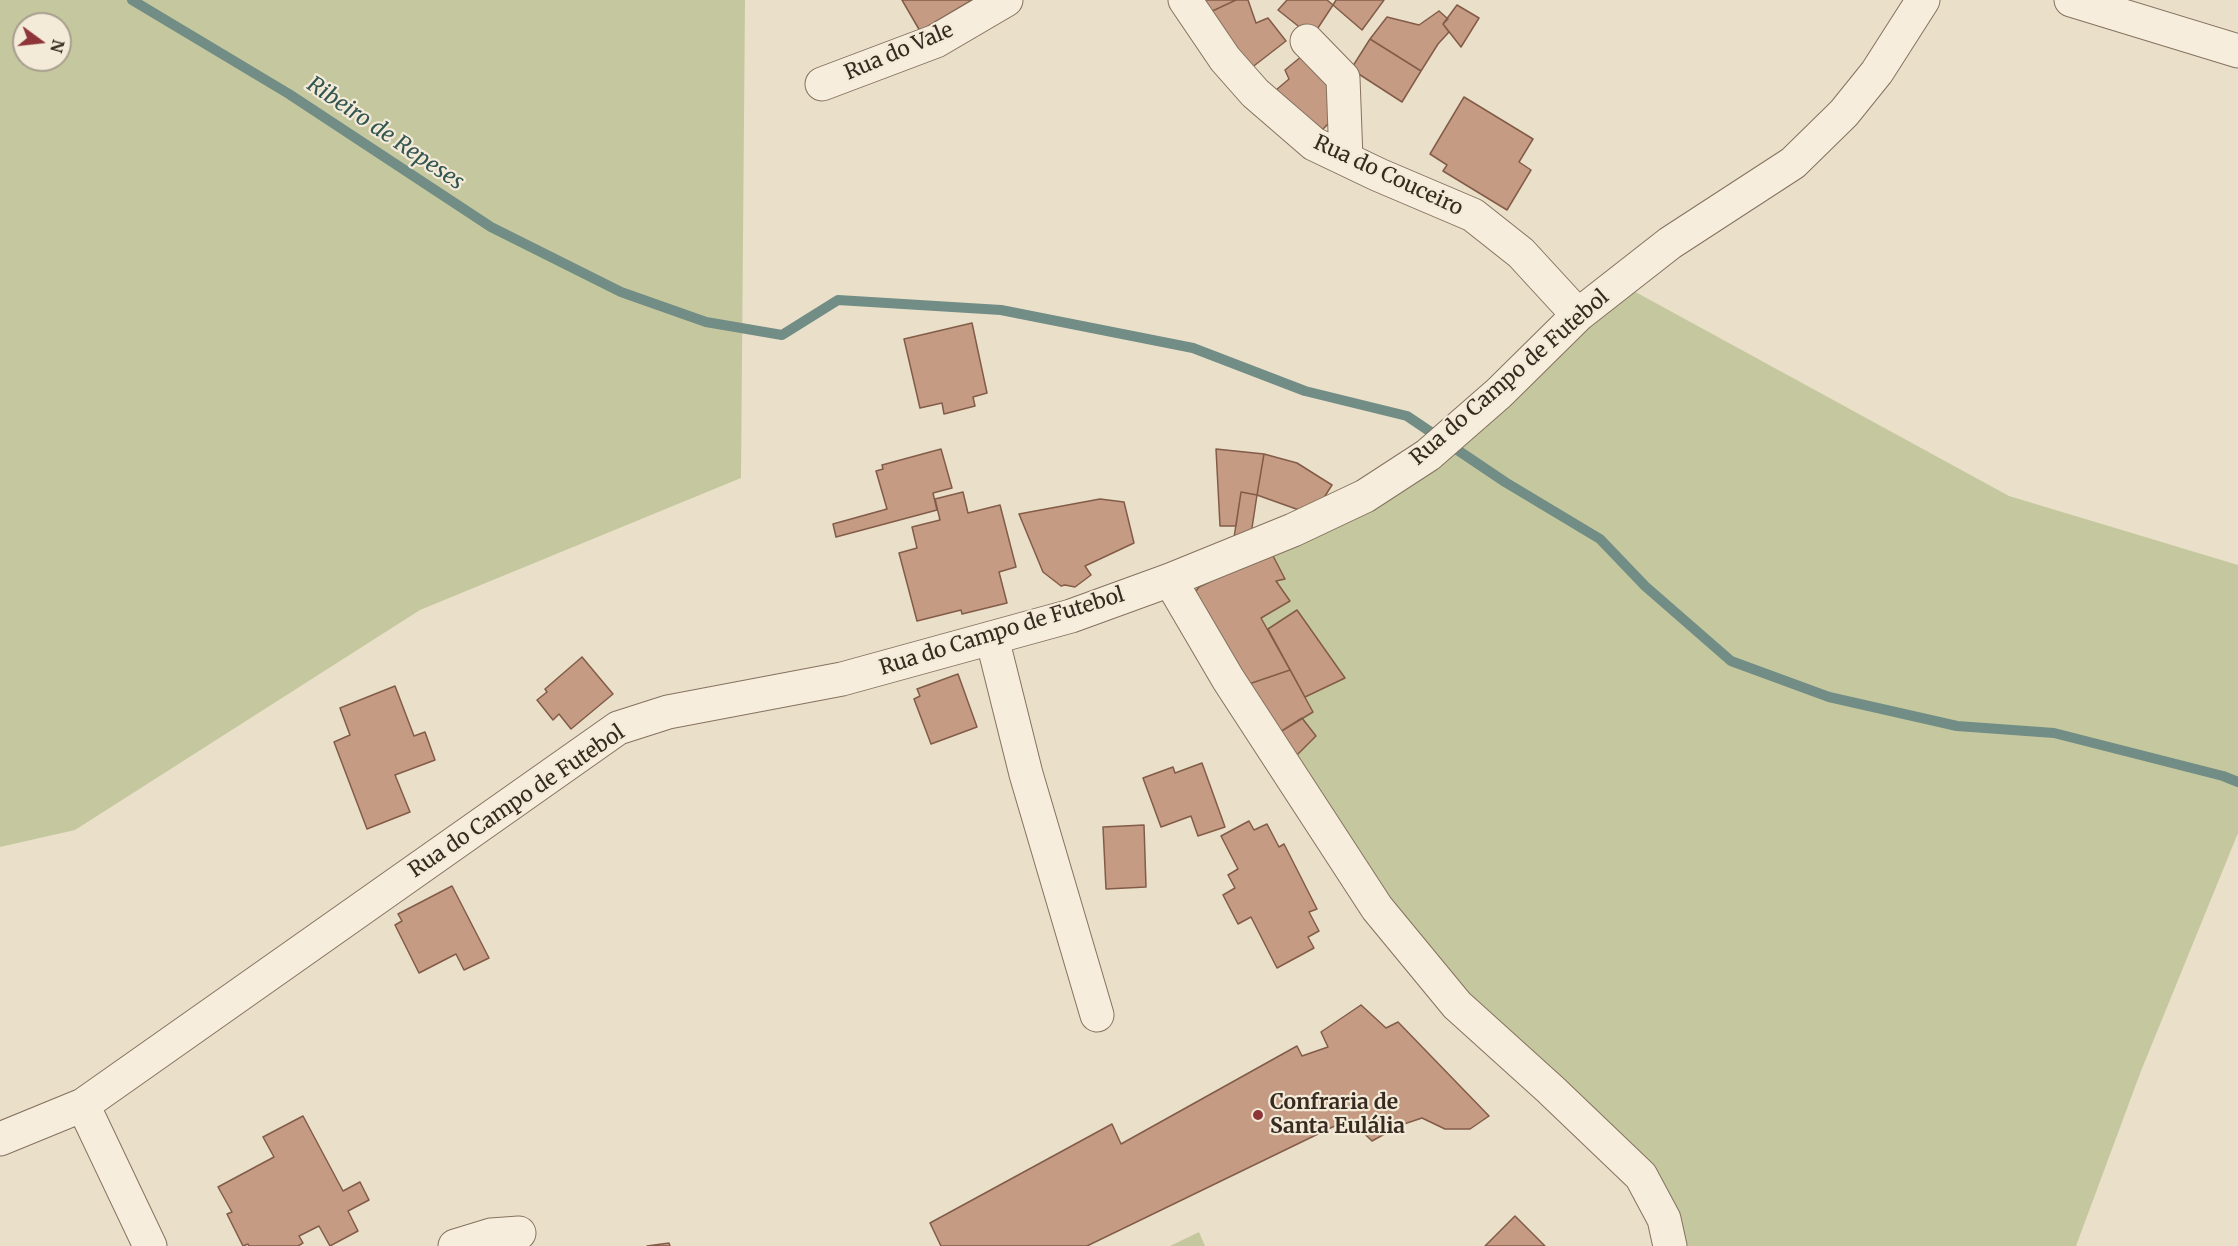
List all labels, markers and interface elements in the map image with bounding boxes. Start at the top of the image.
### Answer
north arrow [12,12,72,72]
street label: Rua do Vale [841,18,957,86]
text: N [46,37,69,55]
water label: Ribeiro de Repeses [302,72,468,196]
street label: Rua do Couceiro [1309,130,1467,222]
street label: Rua do Campo de Futebol [1406,285,1614,471]
street label: Rua do Campo de Futebol [877,583,1127,681]
street label: Rua do Campo de Futebol [404,720,630,884]
place label: Confraria de Santa Eulália [1270,1090,1405,1140]
marker: Confraria de Santa Eulália [1251,1108,1265,1122]

